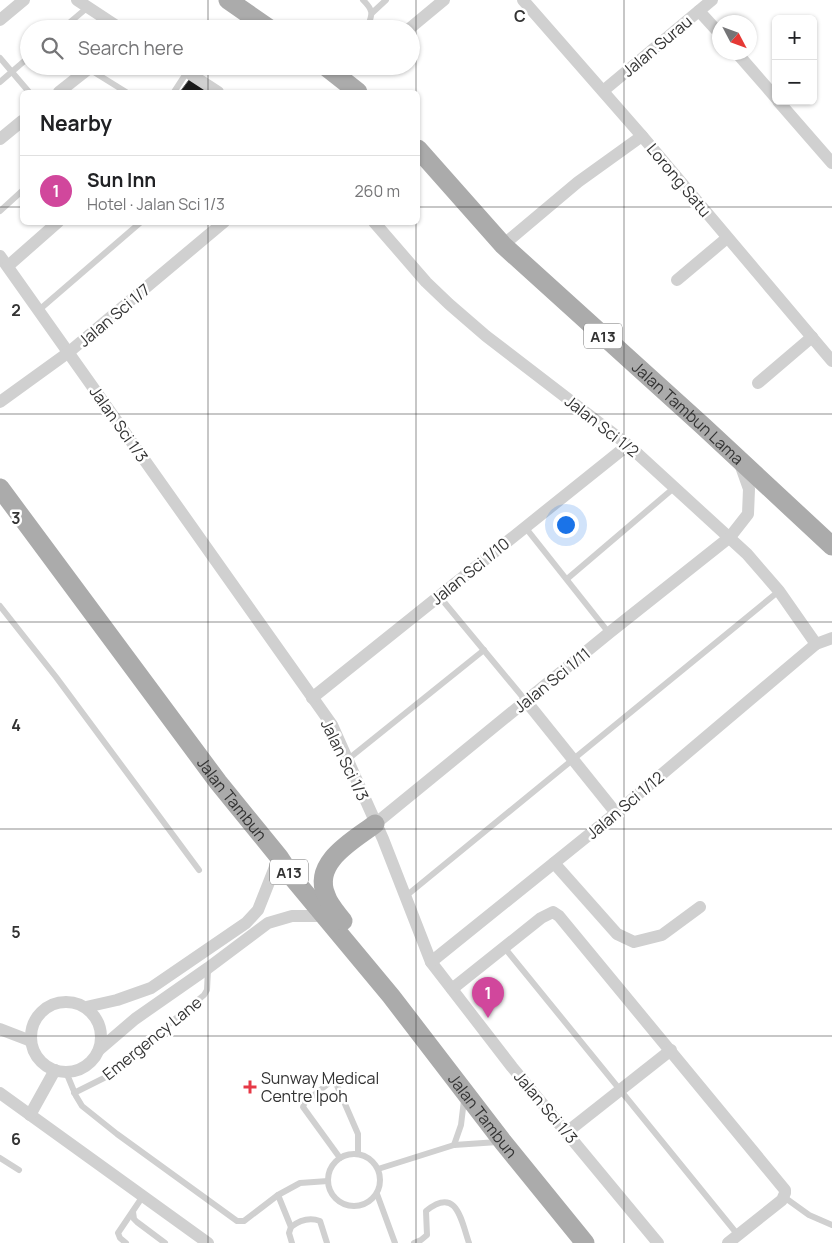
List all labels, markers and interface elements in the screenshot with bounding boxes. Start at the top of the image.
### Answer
text: C [514,5,526,27]
street label: Jalan Surau [617,10,697,82]
north arrow [712,15,757,60]
map controls [772,15,817,105]
button: + [772,15,817,60]
search box [20,20,420,75]
icon: search [38,34,66,62]
text: Search here [78,35,184,61]
button: − [772,60,817,105]
text: Nearby [40,109,112,137]
street label: Lorong Satu [642,139,716,221]
text: Sun Inn [87,167,156,193]
text: 1 [52,180,60,202]
text: 260 m [354,180,400,202]
text: Hotel · Jalan Sci 1/3 [87,193,225,215]
street label: Jalan Sci 1/7 [73,278,155,352]
text: 2 [11,299,21,321]
road number: A13 [584,324,622,348]
street label: Jalan Tambun Lama [627,356,749,469]
street label: Jalan Sci 1/3 [85,382,153,466]
street label: Jalan Sci 1/2 [560,390,644,462]
text: 3 [11,507,21,529]
your location [553,512,579,538]
street label: Jalan Sci 1/10 [426,532,514,610]
street label: Jalan Sci 1/11 [509,643,595,717]
text: 4 [11,714,21,736]
street label: Jalan Sci 1/3 [316,715,374,805]
street label: Jalan Tambun [192,753,272,845]
street label: Jalan Sci 1/12 [582,766,668,844]
road number: A13 [270,860,308,884]
text: 5 [11,921,21,943]
pin: 1 [472,977,504,1018]
street label: Emergency Lane [98,991,206,1085]
street label: Jalan Sci 1/3 [509,1066,583,1148]
place label: Sunway Medical Centre Ipoh [261,1067,379,1107]
street label: Jalan Tambun [443,1069,522,1162]
marker: Sunway Medical Centre Ipoh [243,1080,257,1094]
text: 6 [11,1128,21,1150]

